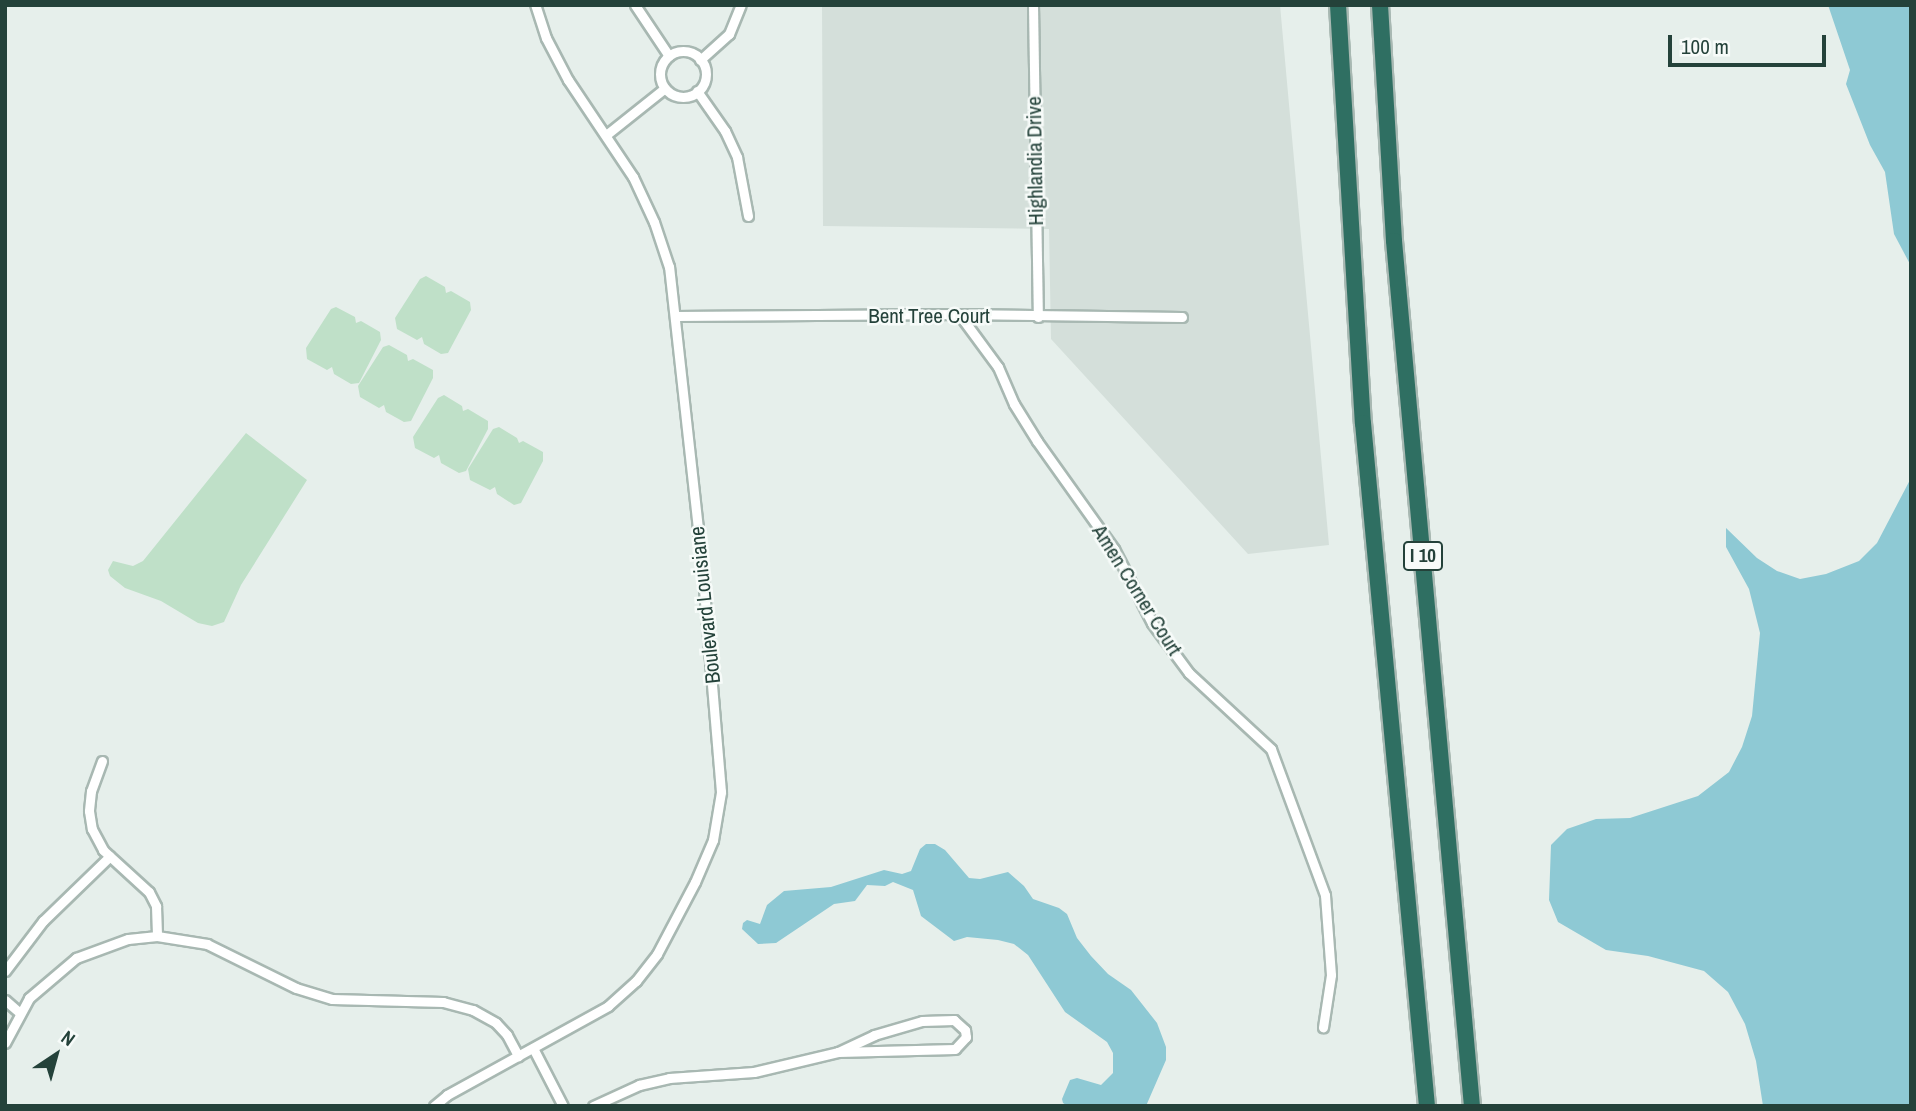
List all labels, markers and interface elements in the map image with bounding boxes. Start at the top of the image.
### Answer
scale bar [1671,21,1828,65]
text: 100 m [1681,32,1729,61]
street label: Highlandia Drive [1021,96,1049,226]
street label: Bent Tree Court [868,303,990,329]
street label: Amen Corner Court [1087,520,1187,660]
street label: Boulevard Louisiane [684,525,726,685]
road number: I 10 [1402,540,1444,572]
north arrow [21,1020,91,1090]
text: N [56,1024,81,1052]

